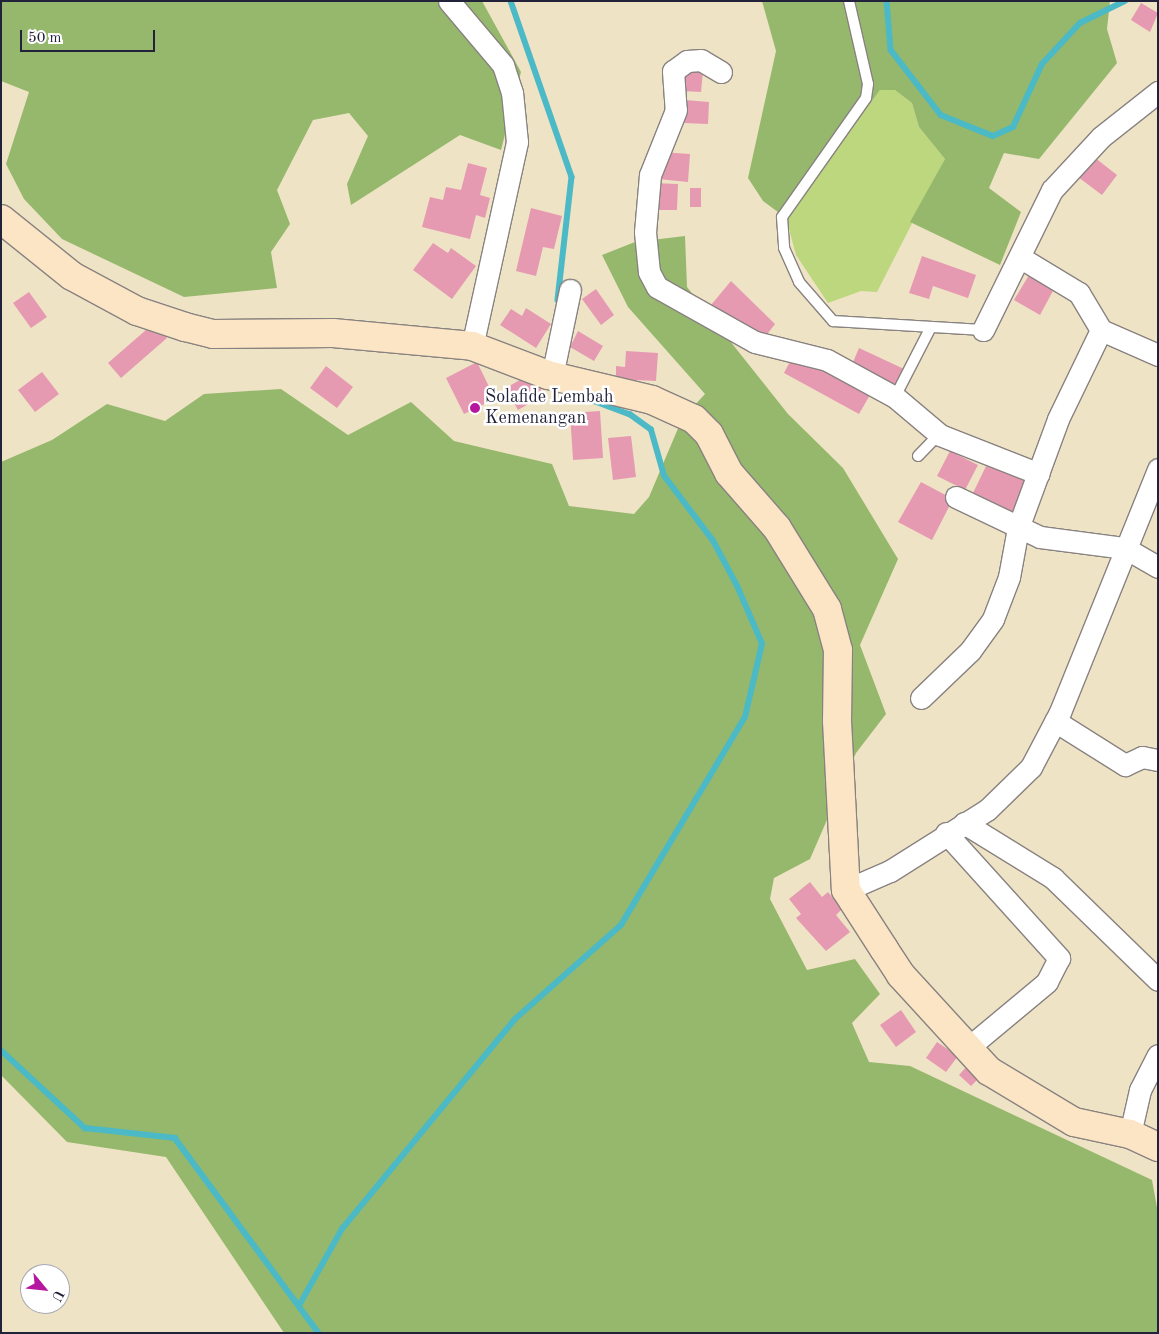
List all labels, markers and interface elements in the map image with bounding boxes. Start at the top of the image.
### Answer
scale bar [22,20,158,52]
text: 50 m [28,31,62,46]
place label: Solafide Lembah Kemenangan [485,387,614,429]
marker: Solafide Lembah Kemenangan [469,402,481,414]
north arrow [20,1264,70,1314]
text: U [49,1287,66,1304]

